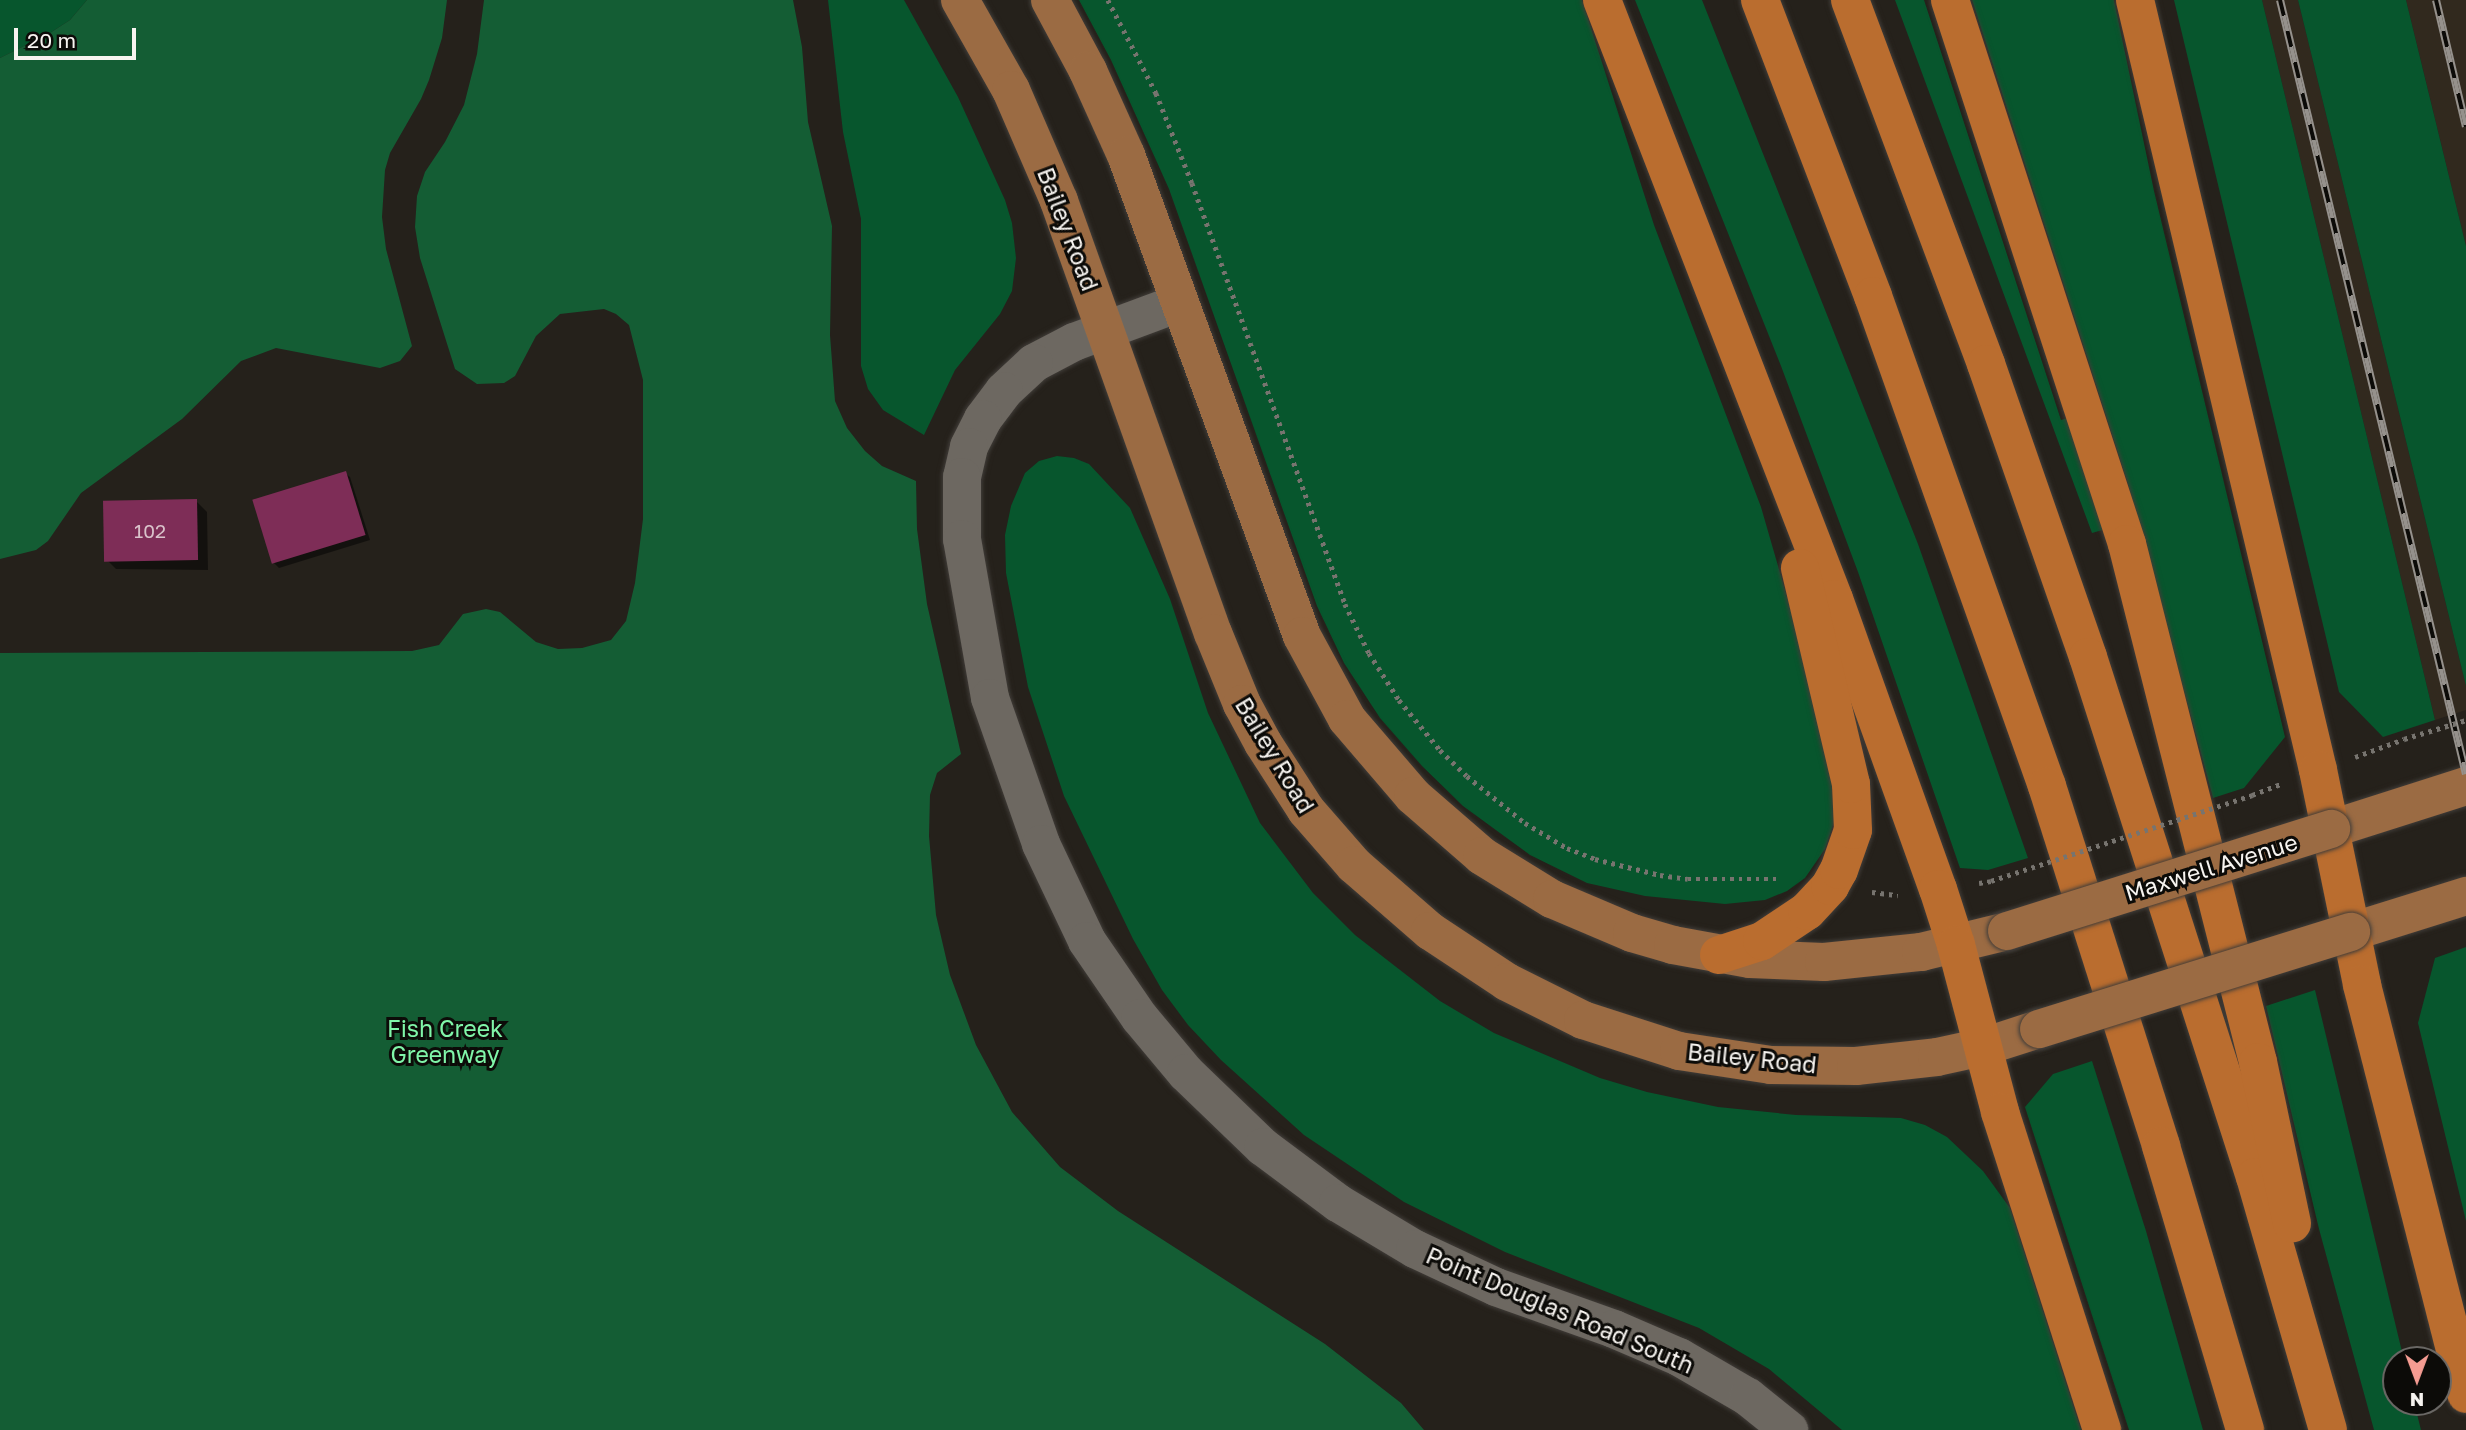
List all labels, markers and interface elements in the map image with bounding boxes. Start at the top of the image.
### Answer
scale bar [18,14,140,58]
text: 20 m [27,27,76,53]
street label: Bailey Road [1032,164,1104,294]
house number: 102 [134,520,166,542]
street label: Bailey Road [1230,692,1320,818]
street label: Maxwell Avenue [2121,828,2301,906]
park label: Fish Creek Greenway [387,1014,503,1068]
street label: Bailey Road [1686,1038,1818,1078]
street label: Point Douglas Road South [1422,1241,1698,1379]
north arrow [2382,1346,2452,1416]
text: N [2410,1389,2424,1412]

